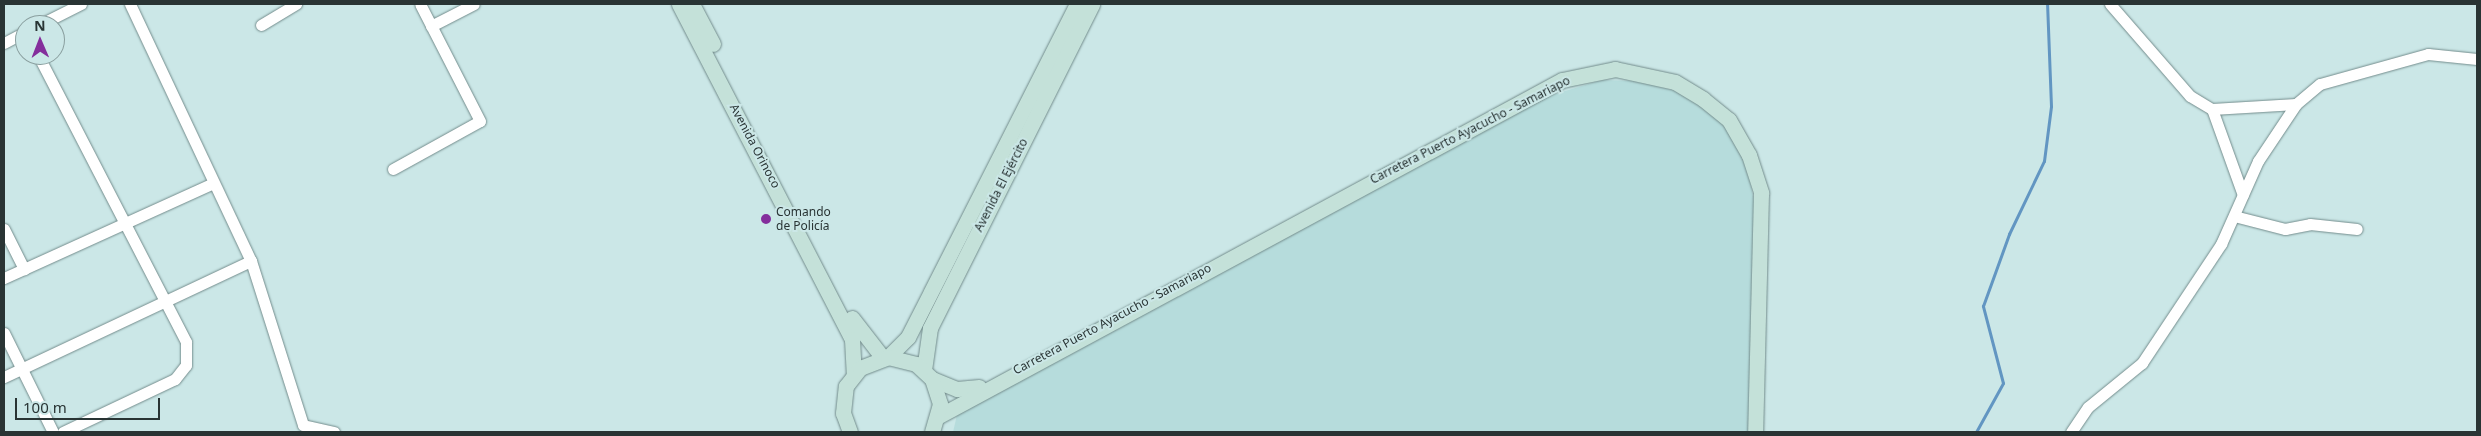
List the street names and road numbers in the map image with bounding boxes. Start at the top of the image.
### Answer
street label: Carretera Puerto Ayacucho - Samariapo [1368,73,1572,187]
street label: Avenida Orinoco [727,101,783,191]
street label: Avenida El Ejército [971,136,1031,234]
street label: Carretera Puerto Ayacucho - Samariapo [1010,260,1214,378]

